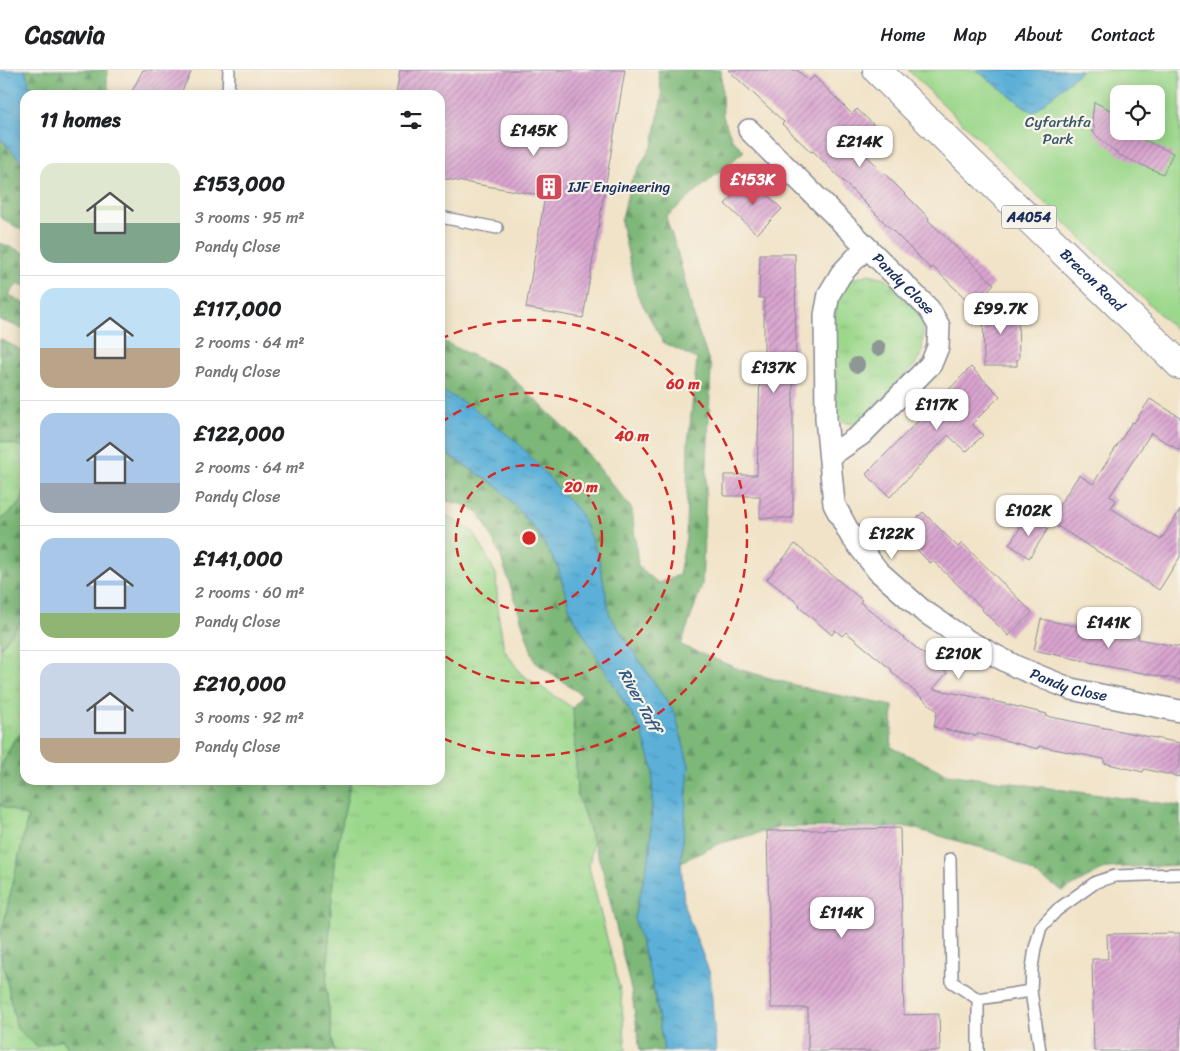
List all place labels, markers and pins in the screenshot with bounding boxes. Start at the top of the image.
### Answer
pin: £145K [499,114,569,157]
pin: £214K [825,126,895,168]
pin: £153K [718,164,788,206]
building icon: IJF Engineering [534,172,564,202]
place label: IJF Engineering [567,174,670,200]
pin: £99.7K [960,292,1042,335]
pin: £137K [739,352,809,394]
pin: £117K [902,388,972,431]
pin: £102K [994,494,1064,537]
pin: £122K [857,518,927,560]
centre of rings [520,529,538,547]
pin: £141K [1074,606,1144,649]
pin: £210K [924,638,994,680]
pin: £114K [807,896,877,939]

